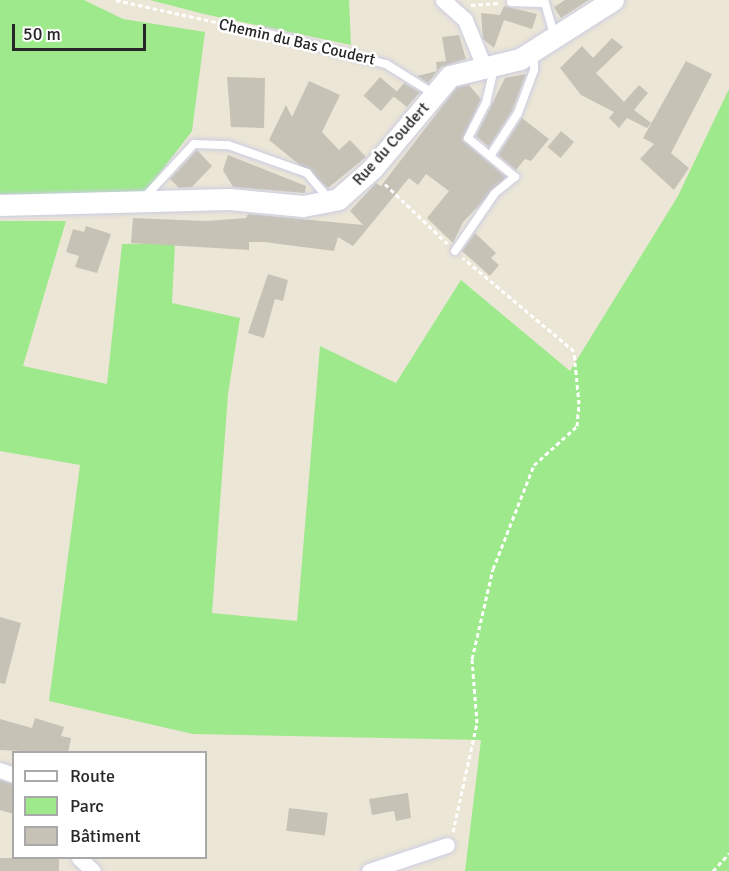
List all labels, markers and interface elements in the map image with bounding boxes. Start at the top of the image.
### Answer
scale bar [15,12,148,50]
street label: Chemin du Bas Coudert [217,15,377,69]
text: 50 m [23,23,61,45]
street label: Rue du Coudert [349,98,433,190]
legend [12,751,207,859]
text: Route [70,765,115,787]
text: Parc [70,795,104,817]
text: Bâtiment [70,825,141,847]

